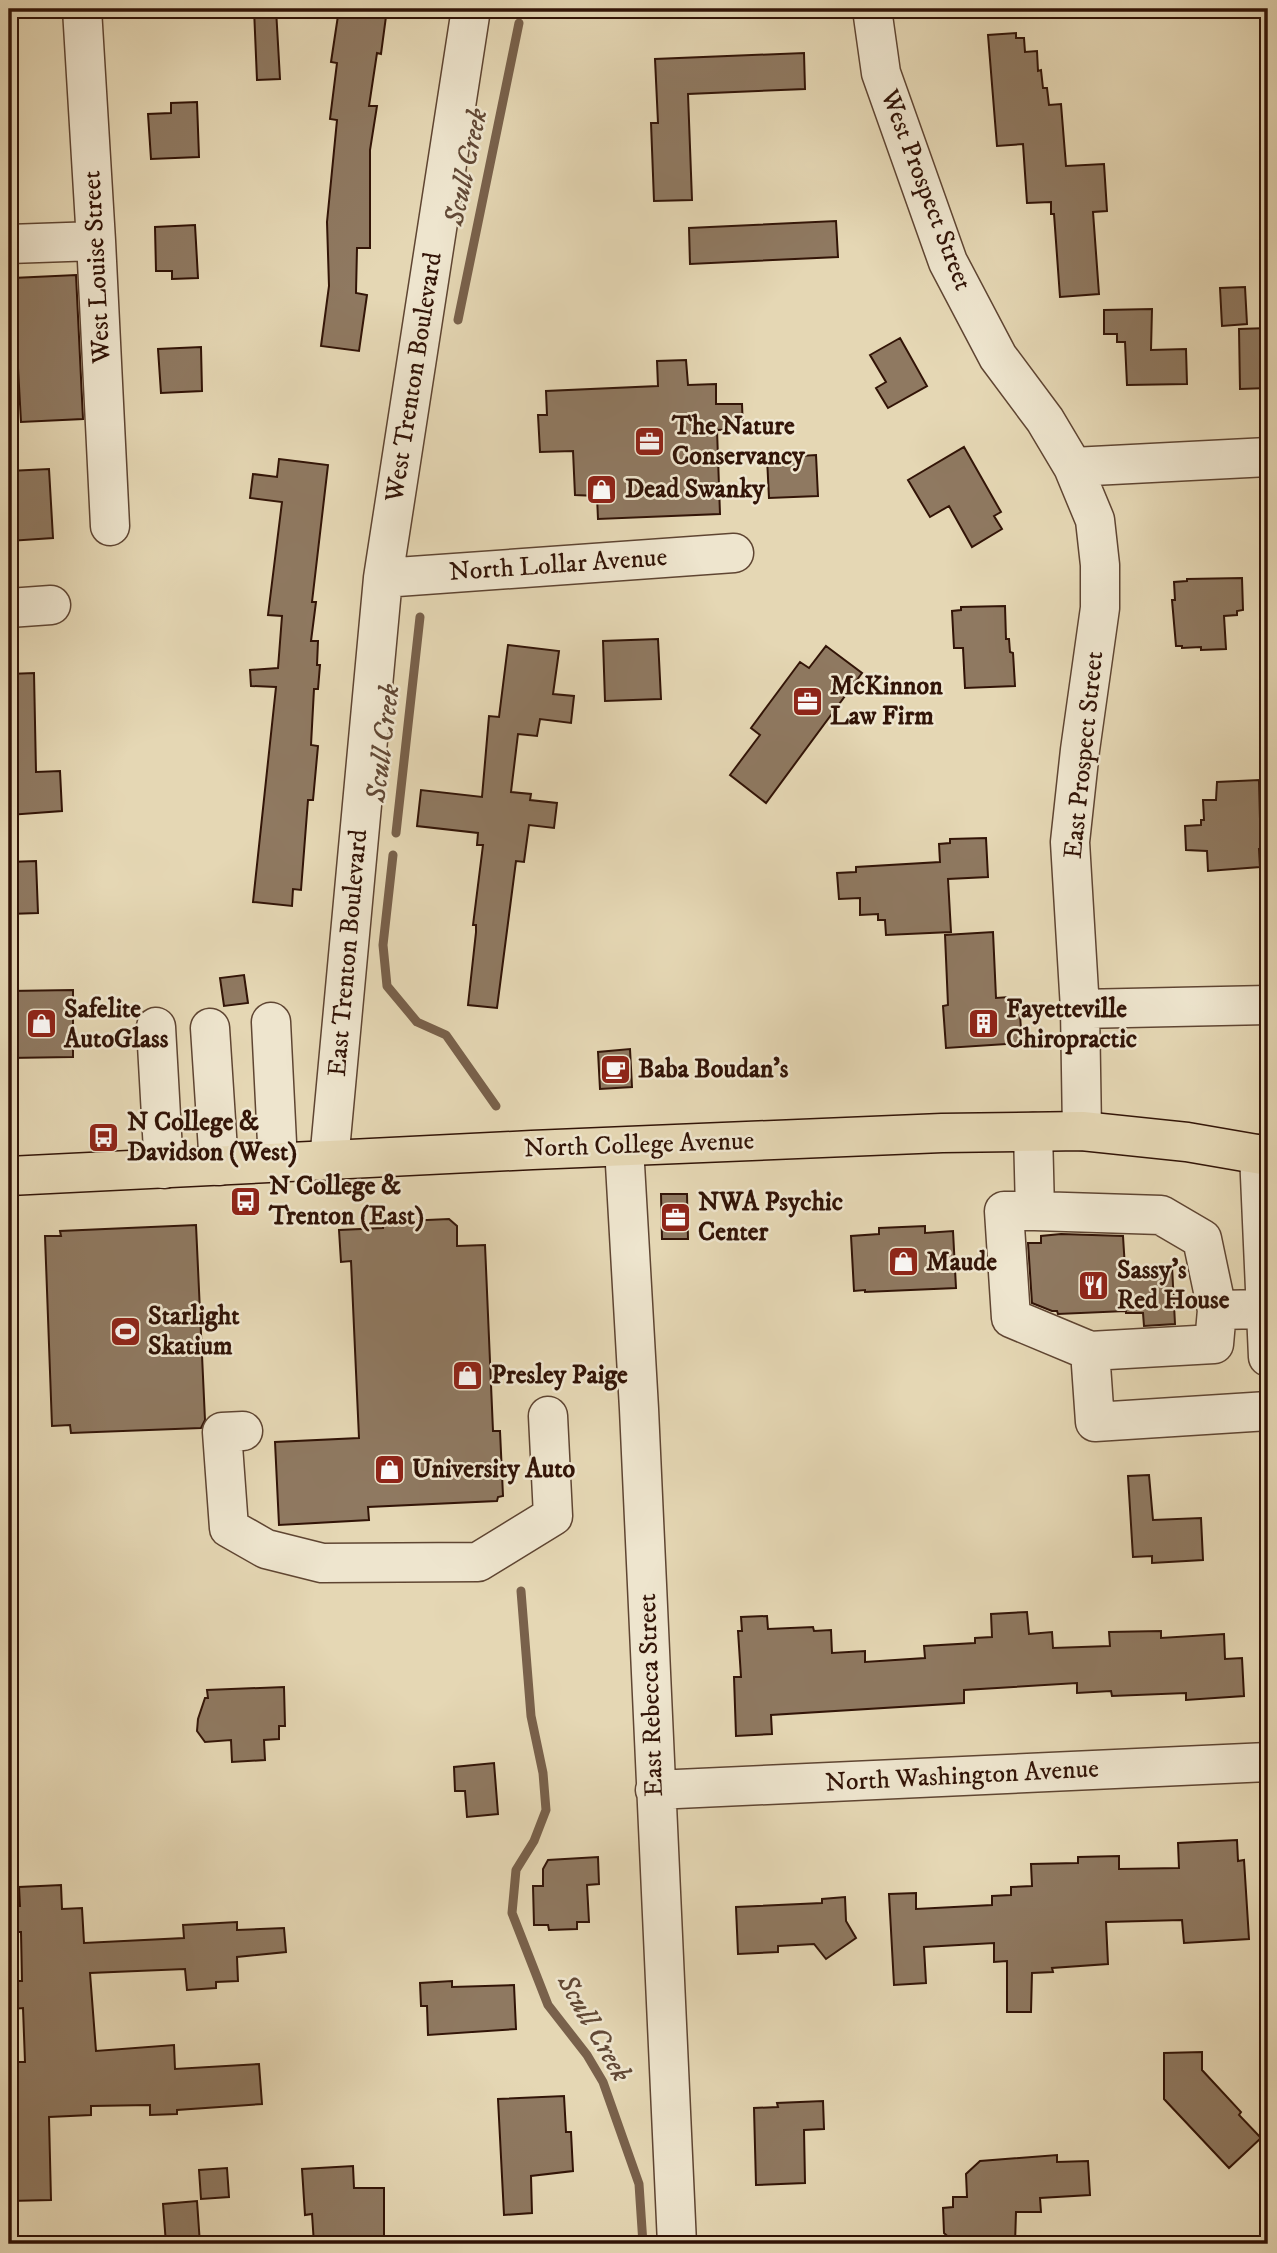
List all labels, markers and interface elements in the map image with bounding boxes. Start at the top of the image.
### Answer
street label: West Prospect Street [872,84,979,295]
water label: Scull Creek [436,105,496,230]
street label: West Louise Street [75,170,119,365]
street label: West Trenton Boulevard [378,250,450,505]
place label: The Nature Conservancy [671,410,805,473]
office icon: The Nature Conservancy [632,424,666,458]
shop icon: Dead Swanky [585,472,619,506]
place label: Dead Swanky [625,473,765,506]
street label: North Lollar Avenue [448,541,668,589]
street label: East Prospect Street [1057,650,1111,860]
place label: McKinnon Law Firm [830,670,943,733]
water label: Scull Creek [358,682,408,805]
office icon: McKinnon Law Firm [790,684,824,718]
street label: East Trenton Boulevard [321,828,375,1078]
place label: Safelite AutoGlass [63,993,169,1056]
place label: Fayetteville Chiropractic [1006,993,1137,1056]
shop icon: Safelite AutoGlass [24,1007,58,1041]
building icon: Fayetteville Chiropractic [966,1007,1000,1041]
cafe icon: Baba Boudan's [598,1052,632,1086]
place label: Baba Boudan's [638,1053,789,1086]
place label: N College & Davidson (West) [127,1106,297,1169]
bus stop icon: N College & Davidson (West) [87,1120,121,1154]
street label: North College Avenue [523,1124,755,1166]
place label: N College & Trenton (East) [268,1170,424,1233]
bus stop icon: N College & Trenton (East) [229,1184,263,1218]
place label: NWA Psychic Center [698,1186,843,1249]
office icon: NWA Psychic Center [658,1200,692,1234]
shop icon: Maude [886,1245,920,1279]
place label: Maude [926,1246,997,1279]
place label: Sassy’s Red House [1117,1254,1230,1317]
restaurant icon: Sassy’s Red House [1077,1268,1111,1302]
place label: Starlight Skatium [148,1300,240,1363]
sports icon: Starlight Skatium [108,1314,142,1348]
shop icon: Presley Paige [451,1358,485,1392]
place label: Presley Paige [491,1359,628,1392]
shop icon: University Auto [372,1452,406,1486]
place label: University Auto [412,1453,576,1486]
street label: East Rebecca Street [631,1593,671,1797]
street label: North Washington Avenue [824,1752,1100,1800]
water label: Scull Creek [549,1967,639,2088]

